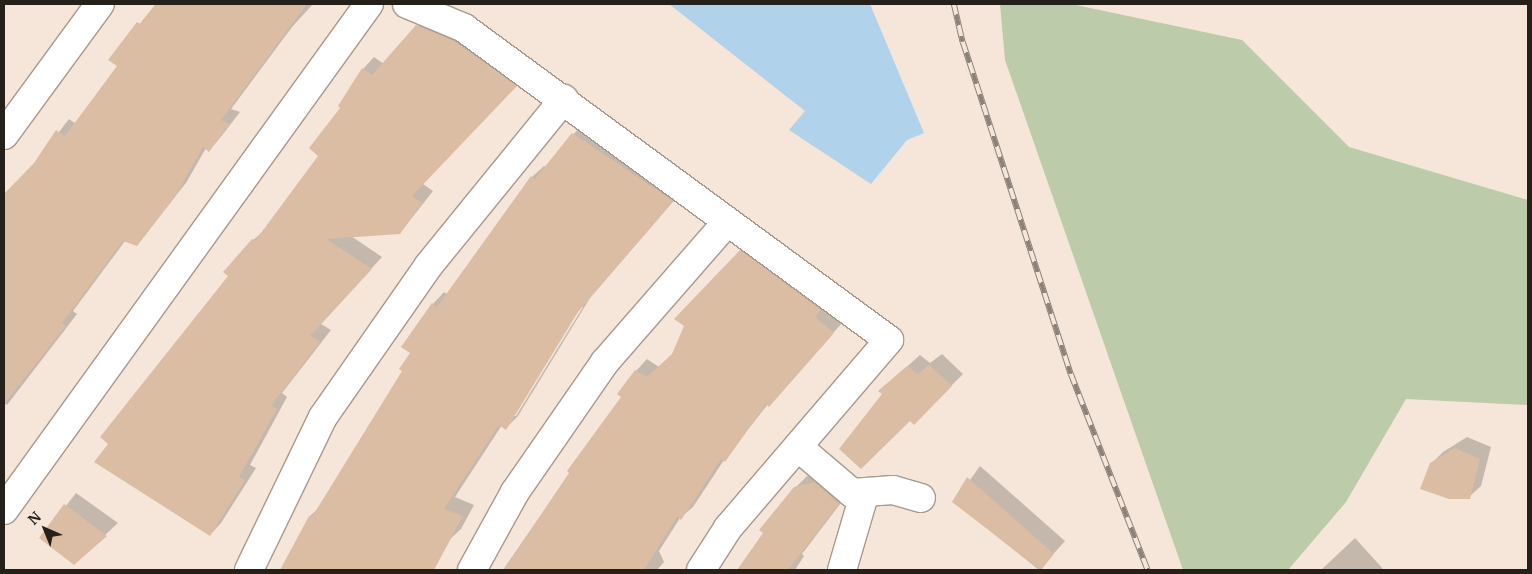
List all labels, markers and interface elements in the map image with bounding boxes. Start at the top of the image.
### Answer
north arrow [20,504,70,554]
text: N [24,508,45,529]

